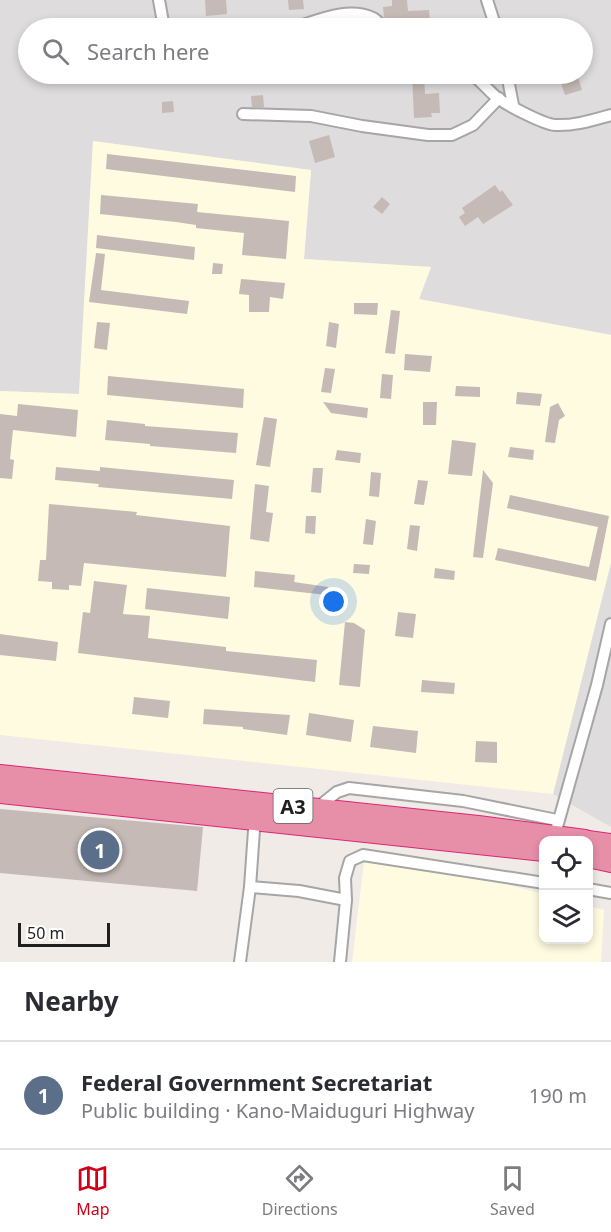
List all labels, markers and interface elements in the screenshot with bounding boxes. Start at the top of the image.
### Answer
search box [18,18,593,84]
icon: search [39,35,72,68]
text: Search here [87,36,209,66]
your location [319,587,348,616]
road number: A3 [274,789,312,823]
pin: 1 [80,828,120,872]
map controls [539,836,593,944]
button: locate [539,836,593,890]
button: layers [539,890,593,944]
scale bar [18,920,110,948]
text: 50 m [27,922,64,944]
text: Nearby [24,983,119,1019]
text: Federal Government Secretariat [81,1067,432,1097]
text: 1 [38,1082,49,1109]
text: 190 m [529,1082,587,1109]
text: Public building · Kano-Maiduguri Highway [81,1097,474,1124]
tab: Map [76,1162,109,1220]
tab: Directions [262,1162,338,1220]
tab: Saved [490,1162,535,1220]

